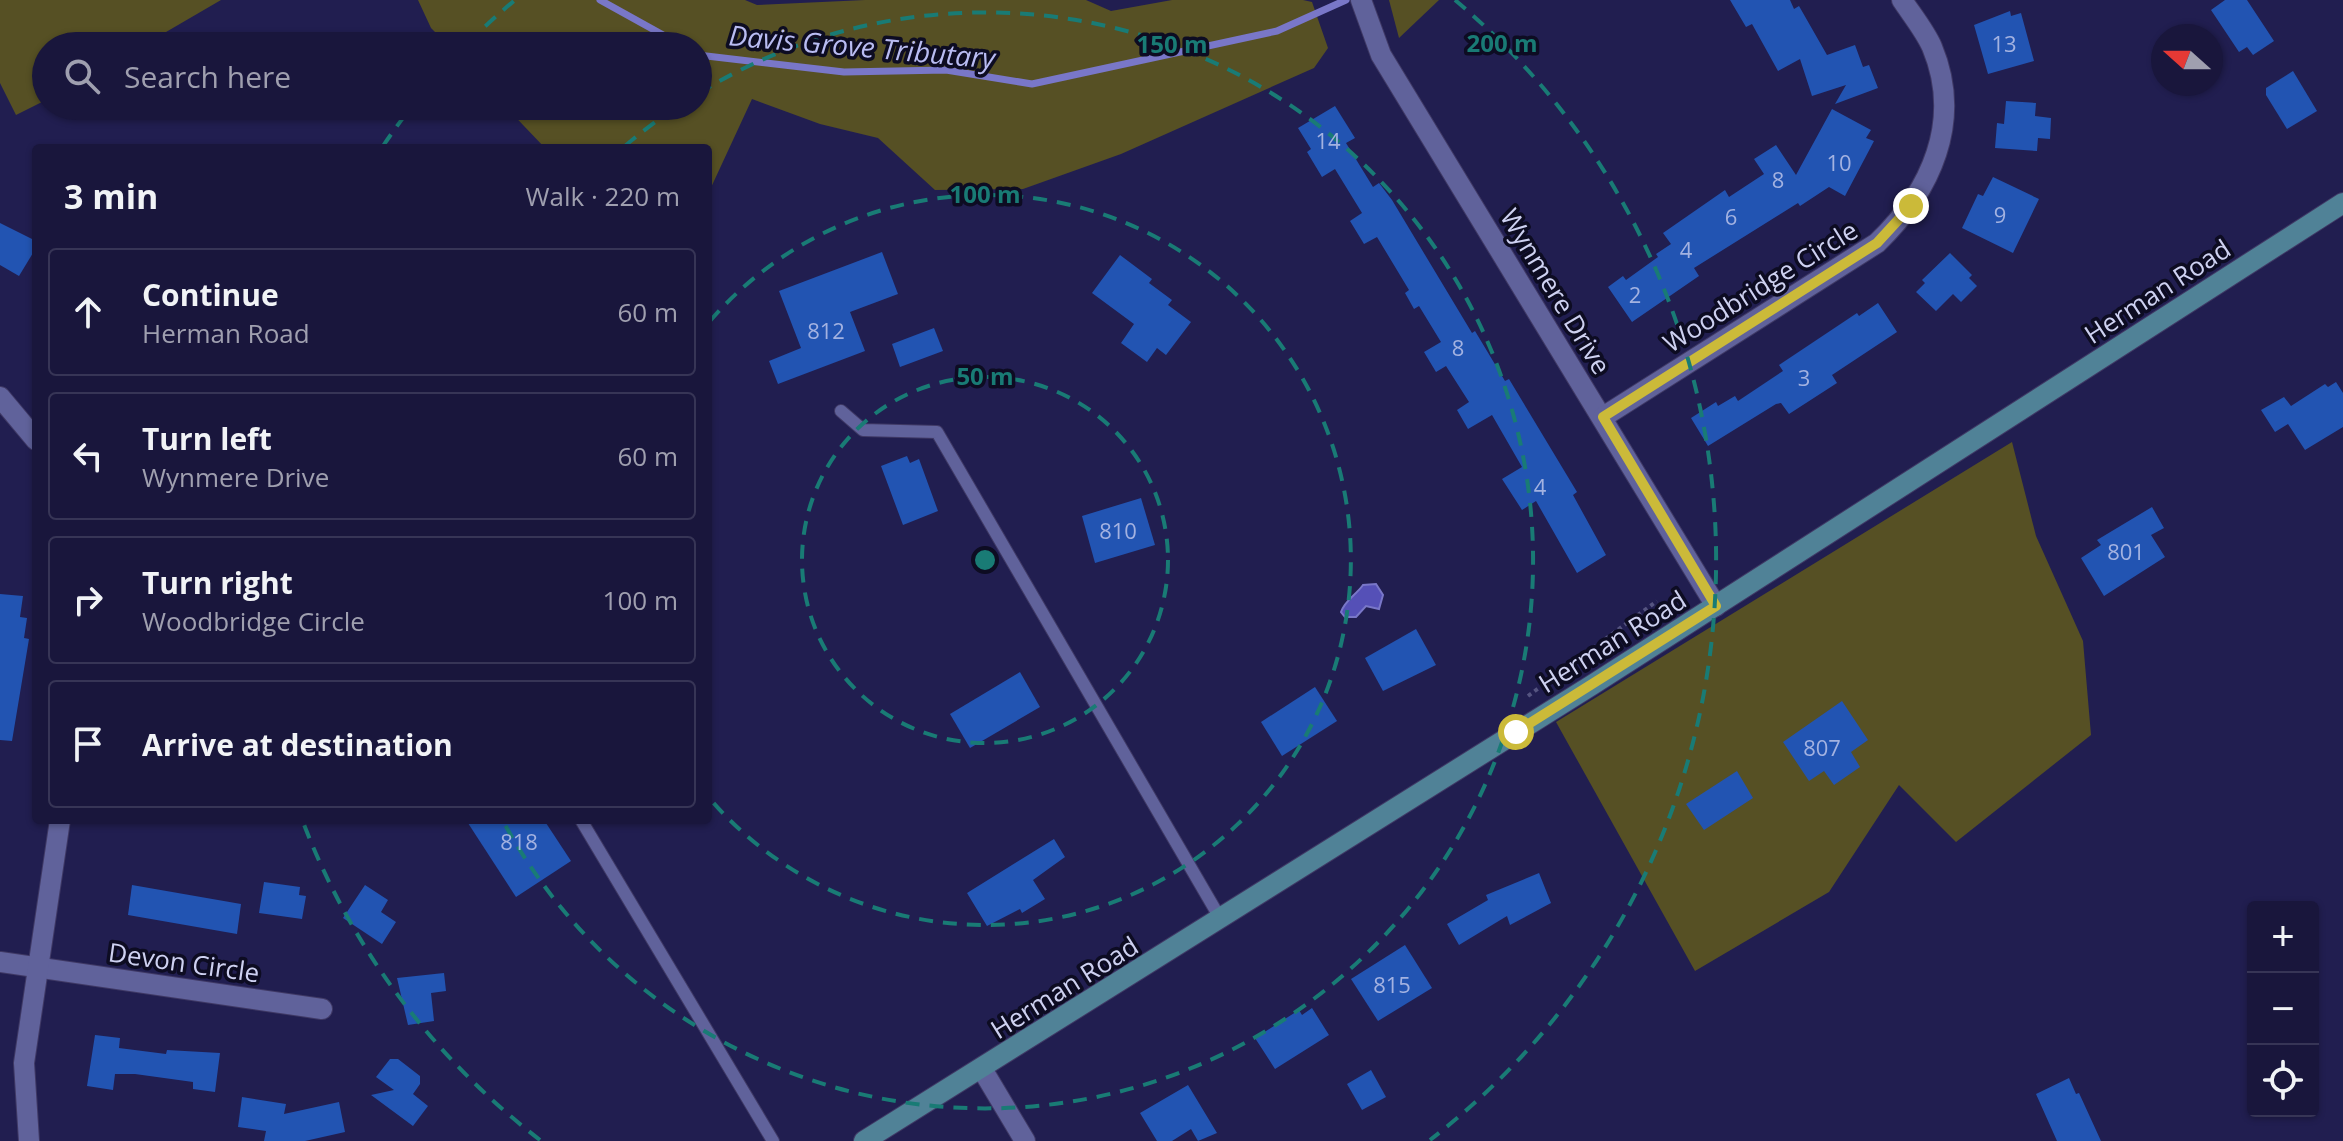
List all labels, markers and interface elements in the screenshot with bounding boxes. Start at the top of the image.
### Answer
water label: Davis Grove Tributary [727,15,999,77]
north arrow [2151,24,2223,96]
text: 200 m [1467,26,1537,59]
text: 150 m [1137,27,1207,60]
house number: 13 [1991,28,2017,58]
search box [32,32,712,120]
icon: search [60,54,104,98]
text: Search here [124,56,291,97]
house number: 14 [1315,125,1341,155]
house number: 10 [1826,147,1852,177]
house number: 8 [1772,164,1784,194]
text: 3 min [64,173,158,219]
text: 100 m [950,177,1020,210]
text: Walk · 220 m [526,178,680,214]
route end [1893,188,1929,224]
house number: 9 [1994,199,2006,229]
street label: Wynmere Drive [1492,201,1620,381]
house number: 6 [1725,201,1737,231]
street label: Woodbridge Circle [1656,212,1864,360]
street label: Herman Road [2077,230,2237,352]
house number: 4 [1680,234,1693,264]
text: Continue [142,274,279,315]
house number: 2 [1629,279,1641,309]
icon: ahead [66,290,110,334]
text: 60 m [617,294,678,330]
text: Herman Road [142,315,310,351]
house number: 812 [807,315,845,345]
house number: 8 [1452,332,1464,362]
text: 50 m [956,359,1014,392]
house number: 3 [1798,362,1810,392]
text: Turn left [142,418,272,459]
icon: left [66,434,110,478]
text: 60 m [617,438,678,474]
text: Wynmere Drive [142,459,329,495]
house number: 4 [1534,471,1547,501]
house number: 810 [1099,515,1137,545]
house number: 801 [2107,536,2145,566]
centre of rings [971,546,999,574]
text: Turn right [142,562,293,603]
icon: right [66,578,110,622]
street label: Herman Road [1531,581,1693,701]
text: 100 m [603,582,678,618]
text: Woodbridge Circle [142,603,365,639]
route start [1498,714,1534,750]
icon: arrive [66,722,110,766]
text: Arrive at destination [142,724,453,765]
house number: 807 [1803,732,1841,762]
house number: 818 [500,826,538,856]
map controls [2247,901,2319,1117]
button: + [2247,901,2319,973]
street label: Herman Road [983,927,1145,1047]
street label: Devon Circle [106,934,262,990]
house number: 815 [1373,969,1411,999]
button: − [2247,973,2319,1045]
button: locate [2247,1045,2319,1117]

